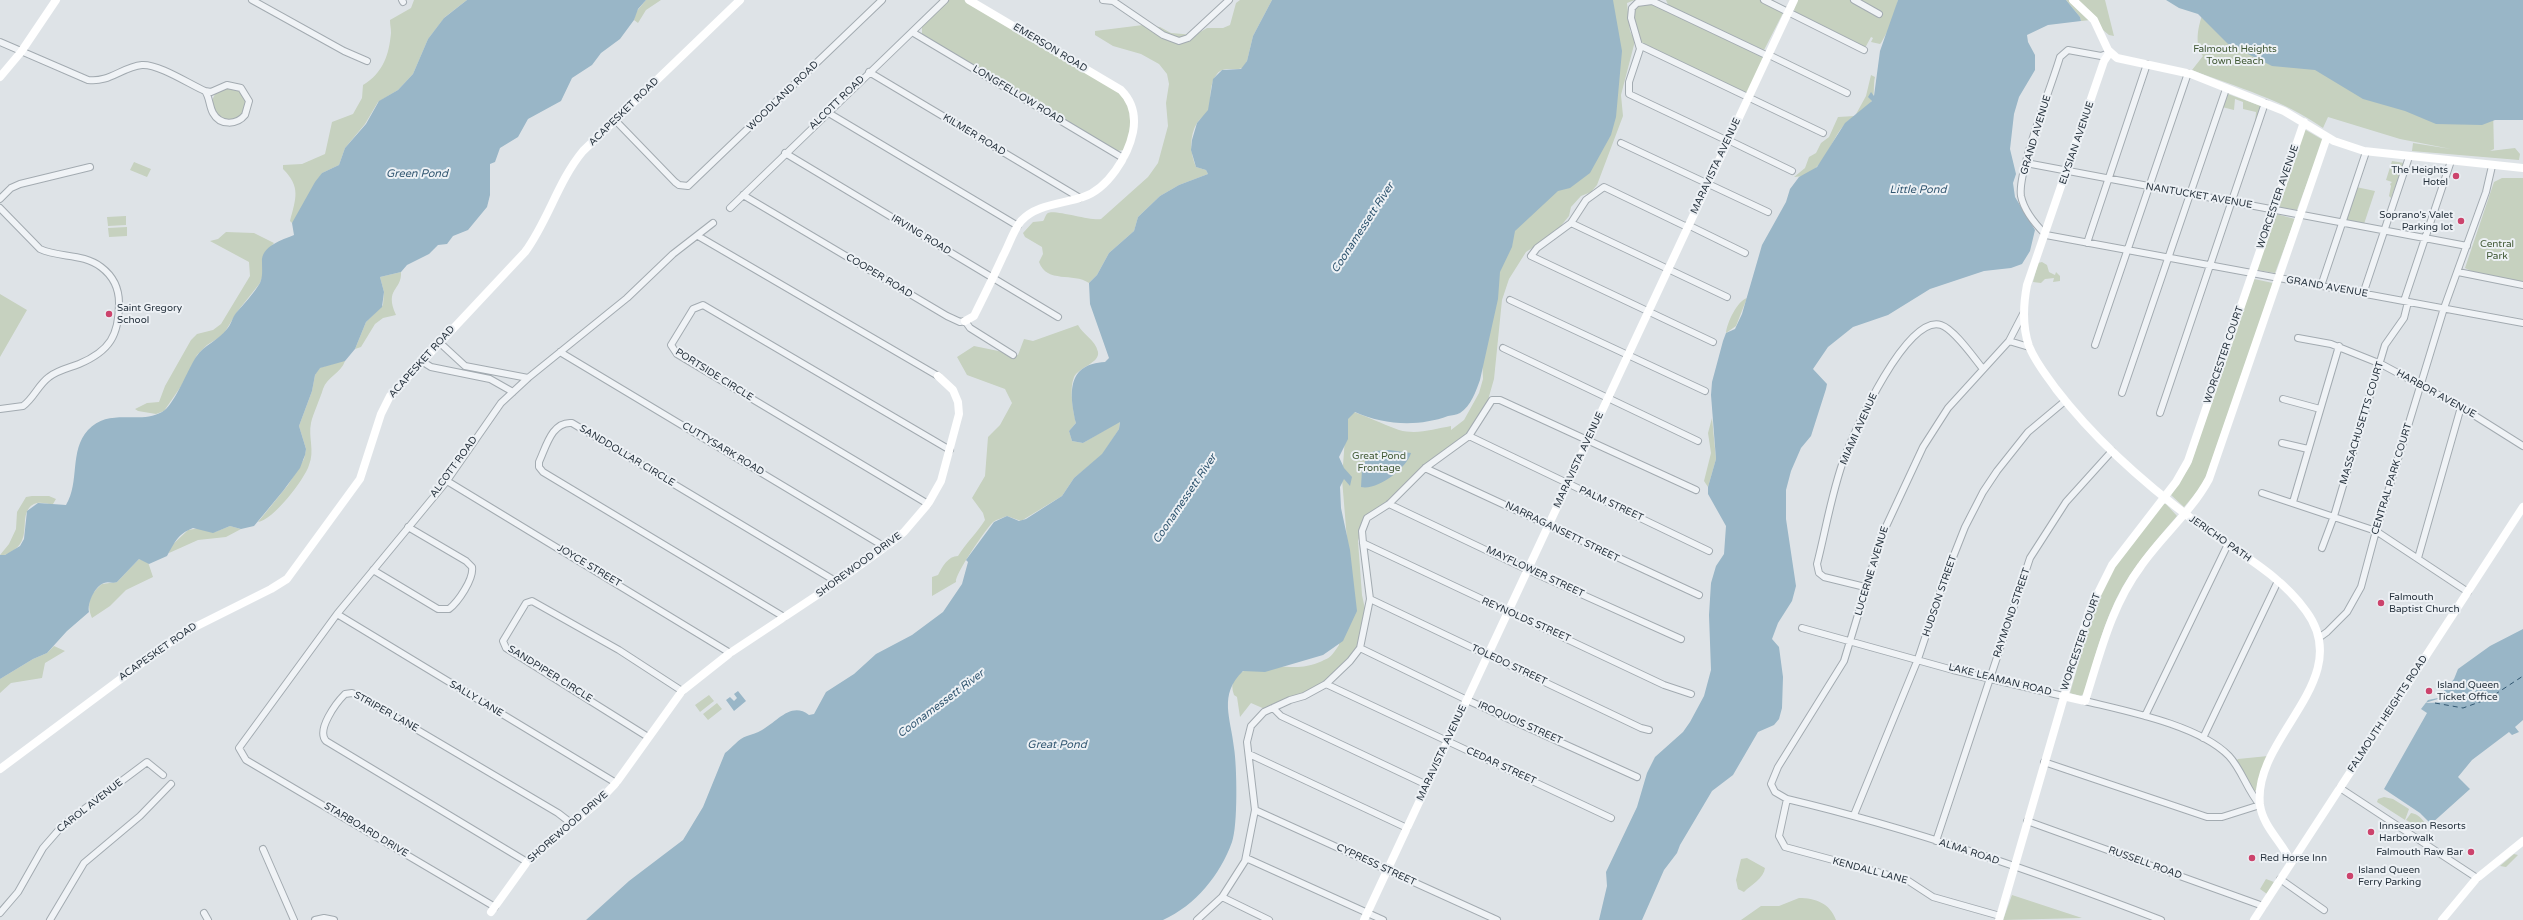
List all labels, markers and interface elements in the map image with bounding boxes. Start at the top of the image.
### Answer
street label: EMERSON ROAD [1011,21,1089,75]
park label: Falmouth Heights Town Beach [2193,43,2277,66]
street label: WOODLAND ROAD [745,59,821,133]
street label: LONGFELLOW ROAD [970,63,1066,127]
street label: ALCOTT ROAD [807,73,867,133]
street label: ACAPESKET ROAD [586,75,662,149]
street label: GRAND AVENUE [2018,94,2054,176]
street label: ELYSIAN AVENUE [2057,100,2097,186]
street label: KILMER ROAD [940,112,1008,158]
street label: MARAVISTA AVENUE [1688,116,1744,216]
street label: WORCESTER AVENUE [2255,144,2301,250]
place label: The Heights Hotel [2391,164,2448,188]
water label: Green Pond [386,167,448,181]
marker: The Heights Hotel [2451,171,2461,181]
water label: Coonamessett River [1329,180,1397,276]
street label: NANTUCKET AVENUE [2145,181,2253,211]
water label: Little Pond [1890,183,1946,197]
place label: Soprano's Valet Parking lot [2379,209,2453,232]
street label: IRVING ROAD [889,212,953,258]
marker: Soprano's Valet Parking lot [2456,216,2466,226]
park label: Central Park [2480,238,2514,262]
street label: COOPER ROAD [843,251,915,301]
street label: GRAND AVENUE [2285,274,2369,300]
place label: Saint Gregory School [117,302,182,326]
street label: WORCESTER COURT [2202,305,2246,405]
marker: Saint Gregory School [104,309,114,319]
street label: ACAPESKET ROAD [386,323,458,401]
street label: PORTSIDE CIRCLE [673,346,755,404]
street label: MASSACHUSETTS COURT [2338,360,2386,486]
street label: HARBOR AVENUE [2394,367,2478,421]
street label: MIAMI AVENUE [1838,391,1880,467]
street label: MARAVISTA AVENUE [1551,410,1607,510]
street label: CUTTYSARK ROAD [680,420,766,478]
street label: CENTRAL PARK COURT [2369,422,2415,536]
street label: SANDDOLLAR CIRCLE [577,423,677,489]
street label: ALCOTT ROAD [428,434,480,500]
park label: Great Pond Frontage [1352,450,1406,474]
water label: Coonamessett River [1150,452,1220,546]
street label: PALM STREET [1577,484,1645,524]
street label: NARRAGANSETT STREET [1503,499,1621,565]
street label: JERICHO PATH [2187,513,2253,565]
street label: LUCERNE AVENUE [1853,525,1891,617]
street label: SHOREWOOD DRIVE [814,530,904,600]
street label: JOYCE STREET [555,542,623,590]
street label: MAYFLOWER STREET [1484,544,1586,600]
street label: HUDSON STREET [1920,554,1960,638]
street label: RAYMOND STREET [1991,567,2033,659]
place label: Falmouth Baptist Church [2389,591,2459,614]
street label: WORCESTER COURT [2059,592,2103,692]
street label: REYNOLDS STREET [1480,595,1572,645]
marker: Falmouth Baptist Church [2376,598,2386,608]
street label: ACAPESKET ROAD [117,620,199,684]
street label: TOLEDO STREET [1469,642,1549,688]
street label: SANDPIPER CIRCLE [505,643,595,705]
street label: FALMOUTH HEIGHTS ROAD [2346,653,2430,775]
street label: LAKE LEAMAN ROAD [1947,661,2053,699]
water label: Coonamessett River [895,667,987,741]
street label: SALLY LANE [447,678,505,720]
place label: Island Queen Ticket Office [2437,679,2499,702]
marker: Island Queen Ticket Office [2424,686,2434,696]
street label: STRIPER LANE [352,689,420,735]
street label: IROQUOIS STREET [1476,699,1564,747]
street label: MARAVISTA AVENUE [1414,703,1470,803]
water label: Great Pond [1027,738,1087,752]
street label: CEDAR STREET [1464,745,1538,787]
street label: CAROL AVENUE [55,777,125,835]
street label: SHOREWOOD DRIVE [525,789,611,865]
street label: STARBOARD DRIVE [322,800,410,860]
place label: Innseason Resorts Harborwalk [2379,820,2466,844]
marker: Innseason Resorts Harborwalk [2366,827,2376,837]
street label: ALMA ROAD [1937,837,2001,867]
street label: CYPRESS STREET [1334,841,1418,889]
street label: RUSSELL ROAD [2106,844,2184,882]
place label: Falmouth Raw Bar [2376,846,2463,858]
marker: Falmouth Raw Bar [2466,847,2476,857]
place label: Red Horse Inn [2260,852,2327,864]
marker: Red Horse Inn [2247,853,2257,863]
street label: KENDALL LANE [1831,855,1909,887]
place label: Island Queen Ferry Parking [2358,864,2421,888]
marker: Island Queen Ferry Parking [2345,871,2355,881]

